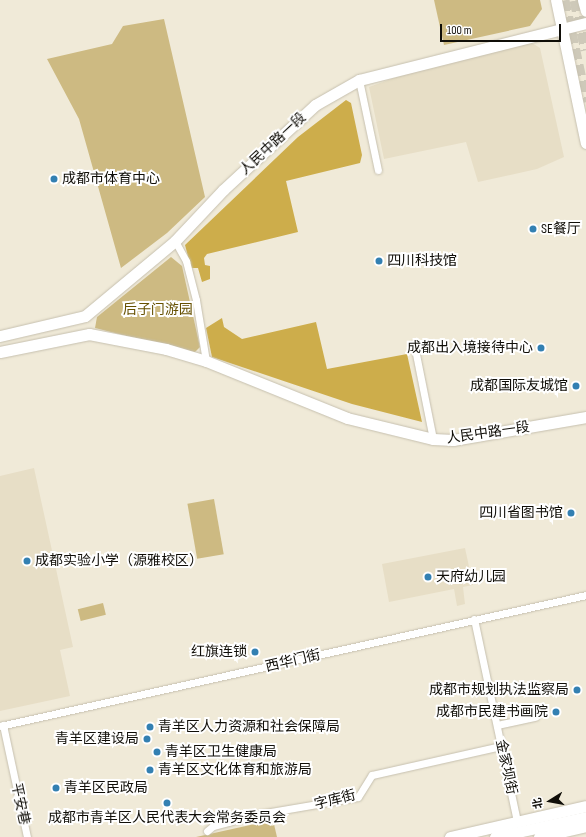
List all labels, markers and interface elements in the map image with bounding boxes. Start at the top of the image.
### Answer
scale bar [442,16,563,42]
text: 100 m [447,23,472,38]
street label: 人民中路一段 [237,109,309,179]
place label: 成都市体育中心 [62,171,160,187]
marker: 成都市体育中心 [49,174,59,184]
place label: SE餐厅 [541,221,581,237]
marker: SE餐厅 [528,224,538,234]
place label: 四川科技馆 [387,253,457,269]
marker: 四川科技馆 [374,256,384,266]
park label: 后子门游园 [123,302,193,318]
place label: 成都出入境接待中心 [407,340,533,356]
marker: 成都出入境接待中心 [536,343,546,353]
place label: 成都国际友城馆 [470,378,568,394]
marker: 成都国际友城馆 [571,381,581,391]
street label: 人民中路一段 [445,419,531,447]
place label: 四川省图书馆 [479,505,563,521]
marker: 四川省图书馆 [566,508,576,518]
place label: 成都实验小学（源雅校区） [35,553,203,569]
marker: 成都实验小学（源雅校区） [22,556,32,566]
place label: 天府幼儿园 [436,569,506,585]
marker: 天府幼儿园 [423,572,433,582]
place label: 红旗连锁 [191,644,247,660]
marker: 红旗连锁 [250,647,260,657]
street label: 西华门街 [264,647,322,675]
place label: 成都市规划执法监察局 [429,682,569,698]
marker: 成都市规划执法监察局 [572,685,582,695]
place label: 成都市民建书画院 [436,704,548,720]
marker: 成都市民建书画院 [551,707,561,717]
place label: 青羊区人力资源和社会保障局 [158,719,340,735]
marker: 青羊区人力资源和社会保障局 [145,722,155,732]
place label: 青羊区建设局 [55,731,139,747]
marker: 青羊区建设局 [142,734,152,744]
street label: 金家坝街 [492,738,520,796]
place label: 青羊区卫生健康局 [165,744,277,760]
marker: 青羊区卫生健康局 [152,747,162,757]
place label: 青羊区文化体育和旅游局 [158,762,312,778]
marker: 青羊区文化体育和旅游局 [145,765,155,775]
place label: 青羊区民政局 [64,780,148,796]
north arrow [530,781,570,821]
street label: 平安巷 [7,782,33,826]
marker: 青羊区民政局 [51,783,61,793]
street label: 字库街 [313,787,357,813]
text: 北 [530,797,545,810]
marker: 成都市青羊区人民代表大会常务委员会 [162,798,172,808]
place label: 成都市青羊区人民代表大会常务委员会 [48,810,286,826]

